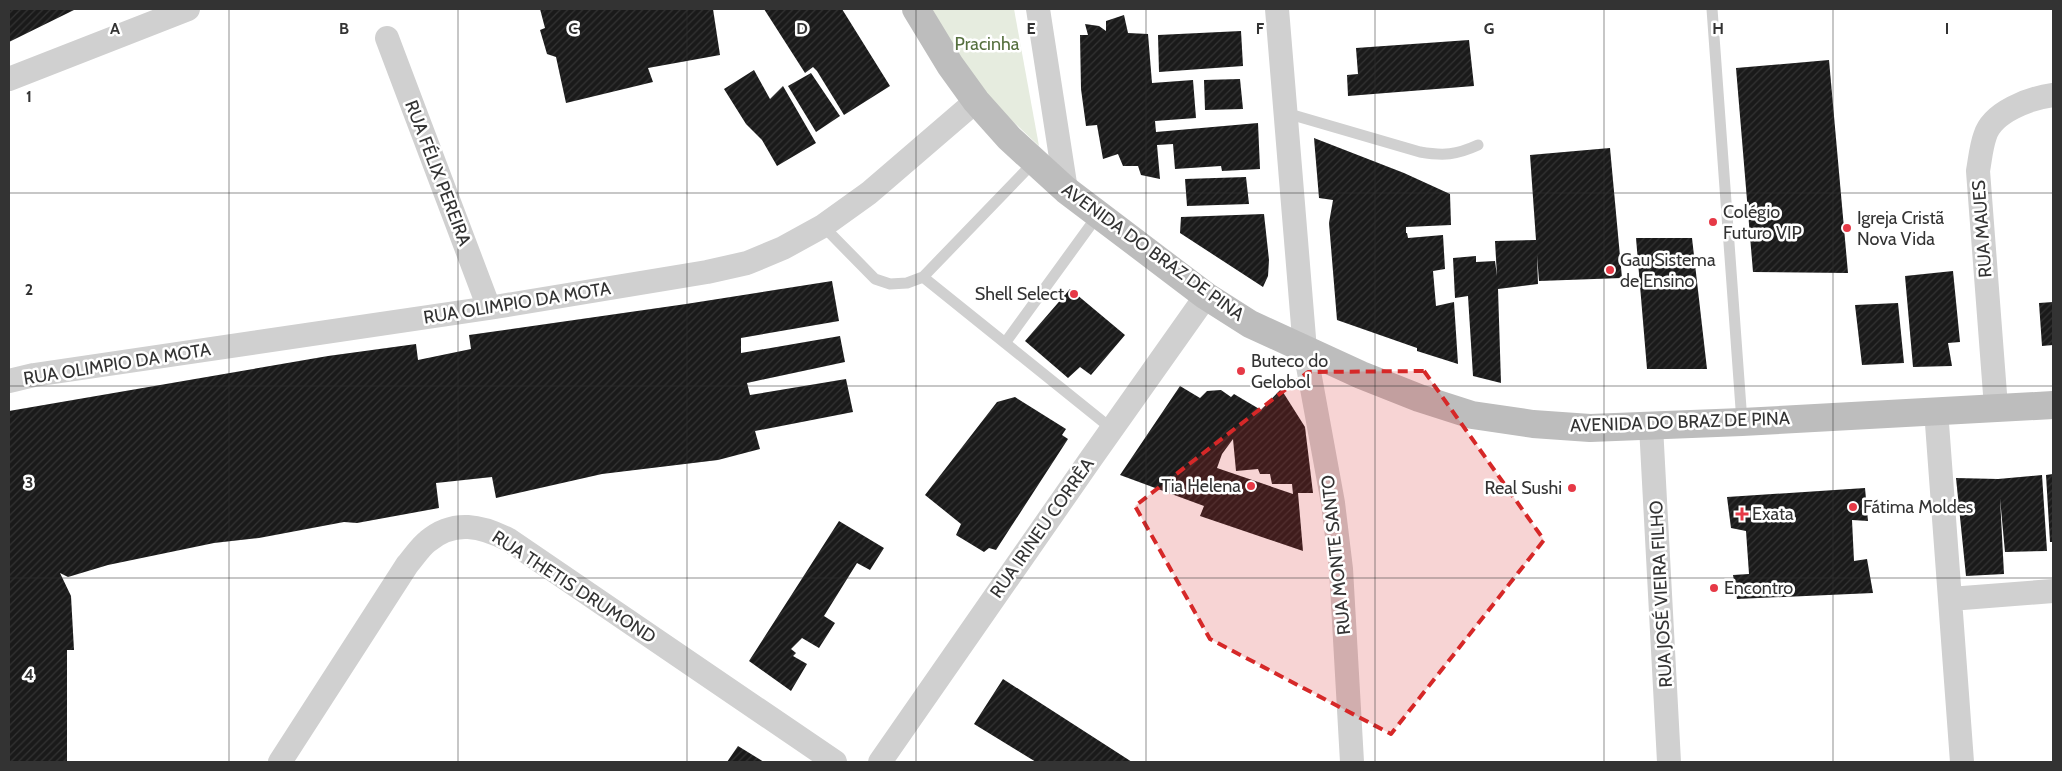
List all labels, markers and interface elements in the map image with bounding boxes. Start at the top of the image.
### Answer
text: A [110,19,120,38]
text: B [339,19,349,38]
text: C [568,19,578,38]
text: D [796,19,808,38]
text: E [1026,19,1036,38]
text: F [1256,19,1265,38]
text: G [1484,19,1494,38]
text: H [1712,19,1724,38]
text: I [1945,19,1949,38]
park label: Pracinha [955,33,1020,55]
text: 1 [26,87,32,106]
street label: RUA FÉLIX PEREIRA [400,97,476,249]
street label: AVENIDA DO BRAZ DE PINA [1058,178,1248,326]
street label: RUA MAUES [1968,180,1996,278]
place label: Colégio Futuro VIP [1723,201,1802,244]
place label: Igreja Cristã Nova Vida [1857,207,1944,250]
marker: Colégio Futuro VIP [1707,216,1719,228]
marker: Igreja Cristã Nova Vida [1841,222,1853,234]
place label: Gau Sistema de Ensino [1620,249,1716,292]
marker: Gau Sistema de Ensino [1604,264,1616,276]
street label: RUA OLIMPIO DA MOTA [422,277,612,329]
text: 2 [25,280,33,299]
place label: Shell Select [975,283,1064,305]
marker: Shell Select [1068,288,1080,300]
street label: RUA OLIMPIO DA MOTA [22,338,212,390]
place label: Buteco do Gelobol [1251,350,1328,393]
marker: Buteco do Gelobol [1235,365,1247,377]
street label: AVENIDA DO BRAZ DE PINA [1570,407,1790,437]
street label: RUA IRINEU CORRÊA [985,454,1099,602]
text: 3 [25,473,33,492]
street label: RUA MONTE SANTO [1317,474,1355,636]
place label: Tia Helena [1161,475,1241,497]
place label: Real Sushi [1484,477,1562,499]
marker: Tia Helena [1245,480,1257,492]
marker: Real Sushi [1566,482,1578,494]
place label: Fátima Moldes [1863,496,1973,518]
street label: RUA JOSÉ VIEIRA FILHO [1645,500,1677,688]
marker: Fátima Moldes [1847,501,1859,513]
place label: Exata [1752,503,1794,525]
marker: Exata [1736,508,1748,520]
street label: RUA THETIS DRUMOND [488,526,660,648]
place label: Encontro [1724,577,1793,599]
marker: Encontro [1708,582,1720,594]
text: 4 [24,665,34,684]

